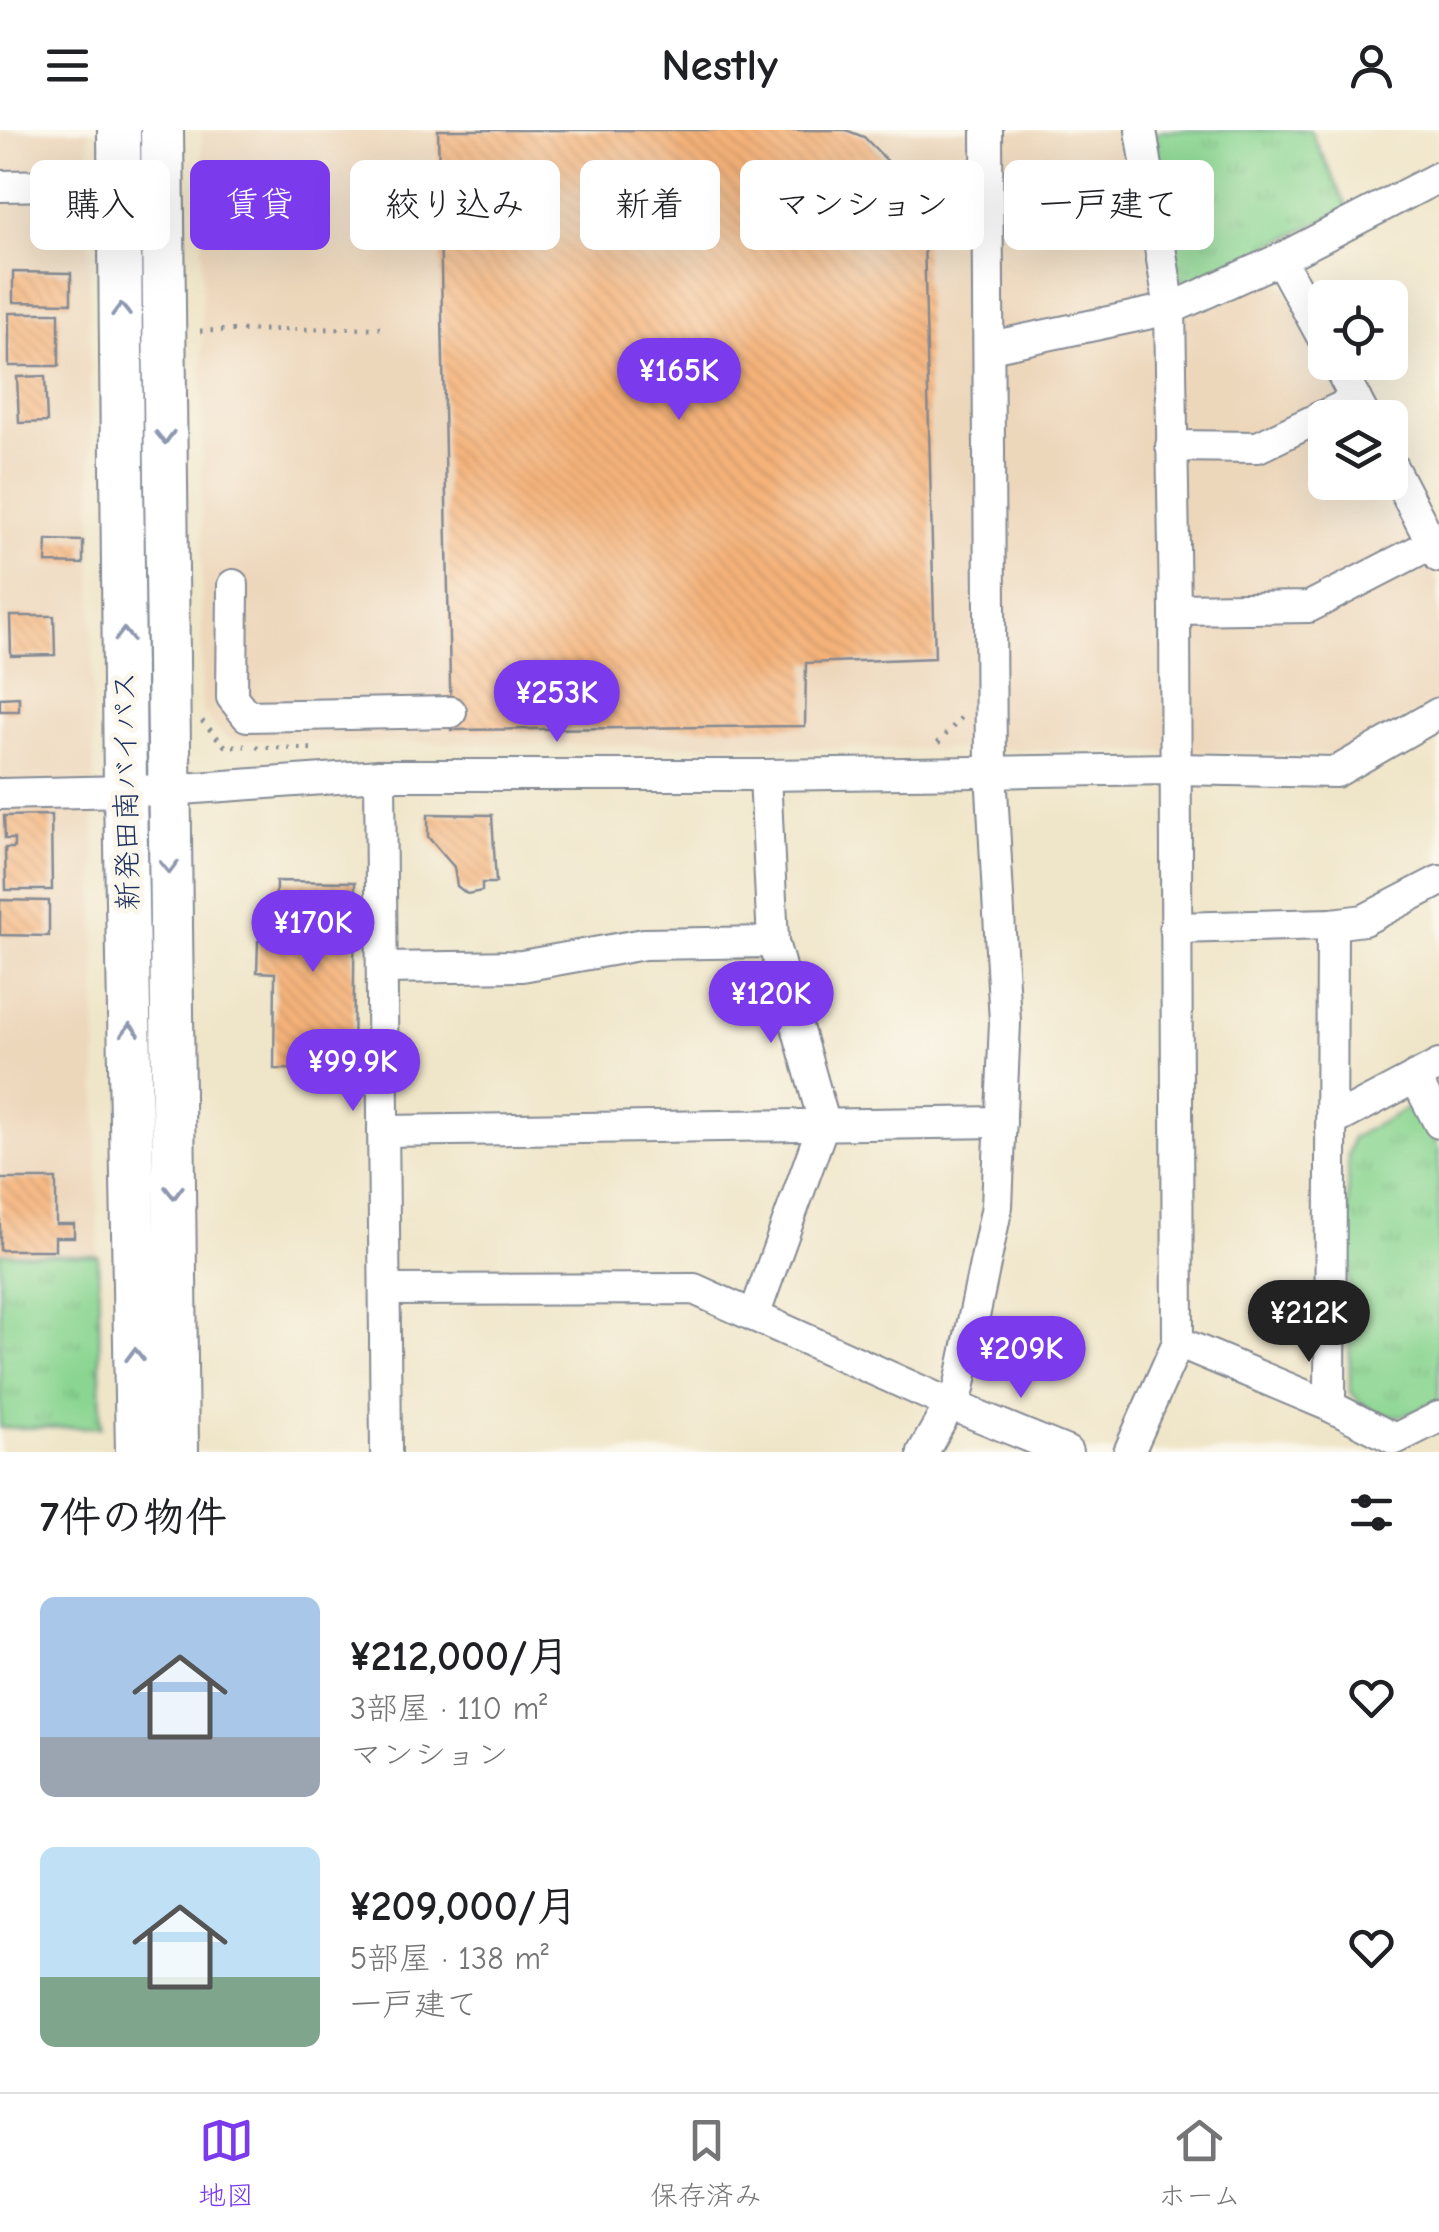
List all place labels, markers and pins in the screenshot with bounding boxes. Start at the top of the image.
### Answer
pin: ¥165K [609,338,749,423]
pin: ¥253K [487,660,627,745]
pin: ¥170K [243,890,383,975]
pin: ¥120K [701,961,841,1046]
pin: ¥99.9K [272,1029,434,1114]
pin: ¥212K [1239,1280,1379,1365]
pin: ¥209K [951,1316,1091,1401]

